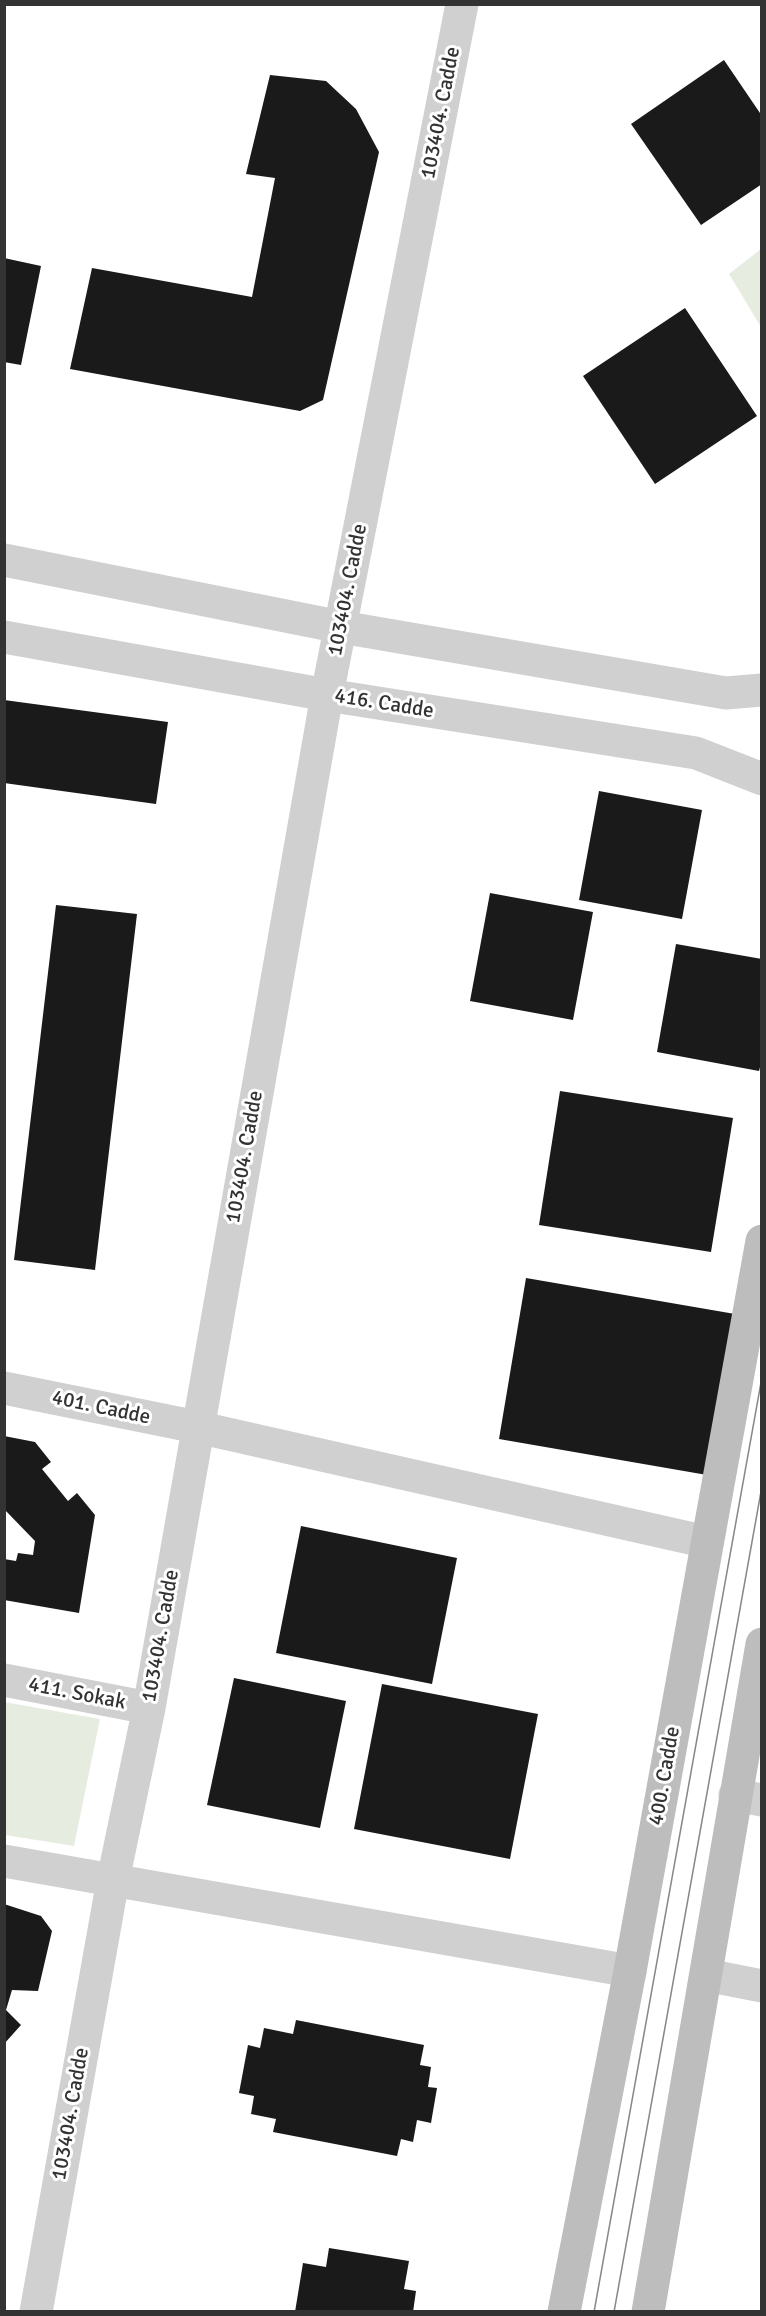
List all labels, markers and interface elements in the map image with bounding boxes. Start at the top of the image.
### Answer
street label: 103404. Cadde [416,45,466,181]
street label: 103404. Cadde [323,522,373,658]
street label: 416. Cadde [333,684,435,724]
street label: 103404. Cadde [221,1089,269,1225]
street label: 401. Cadde [49,1385,153,1431]
street label: 103404. Cadde [137,1568,185,1704]
street label: 411. Sokak [26,1672,128,1716]
street label: 400. Cadde [644,1725,686,1827]
street label: 103404. Cadde [47,2046,95,2182]

